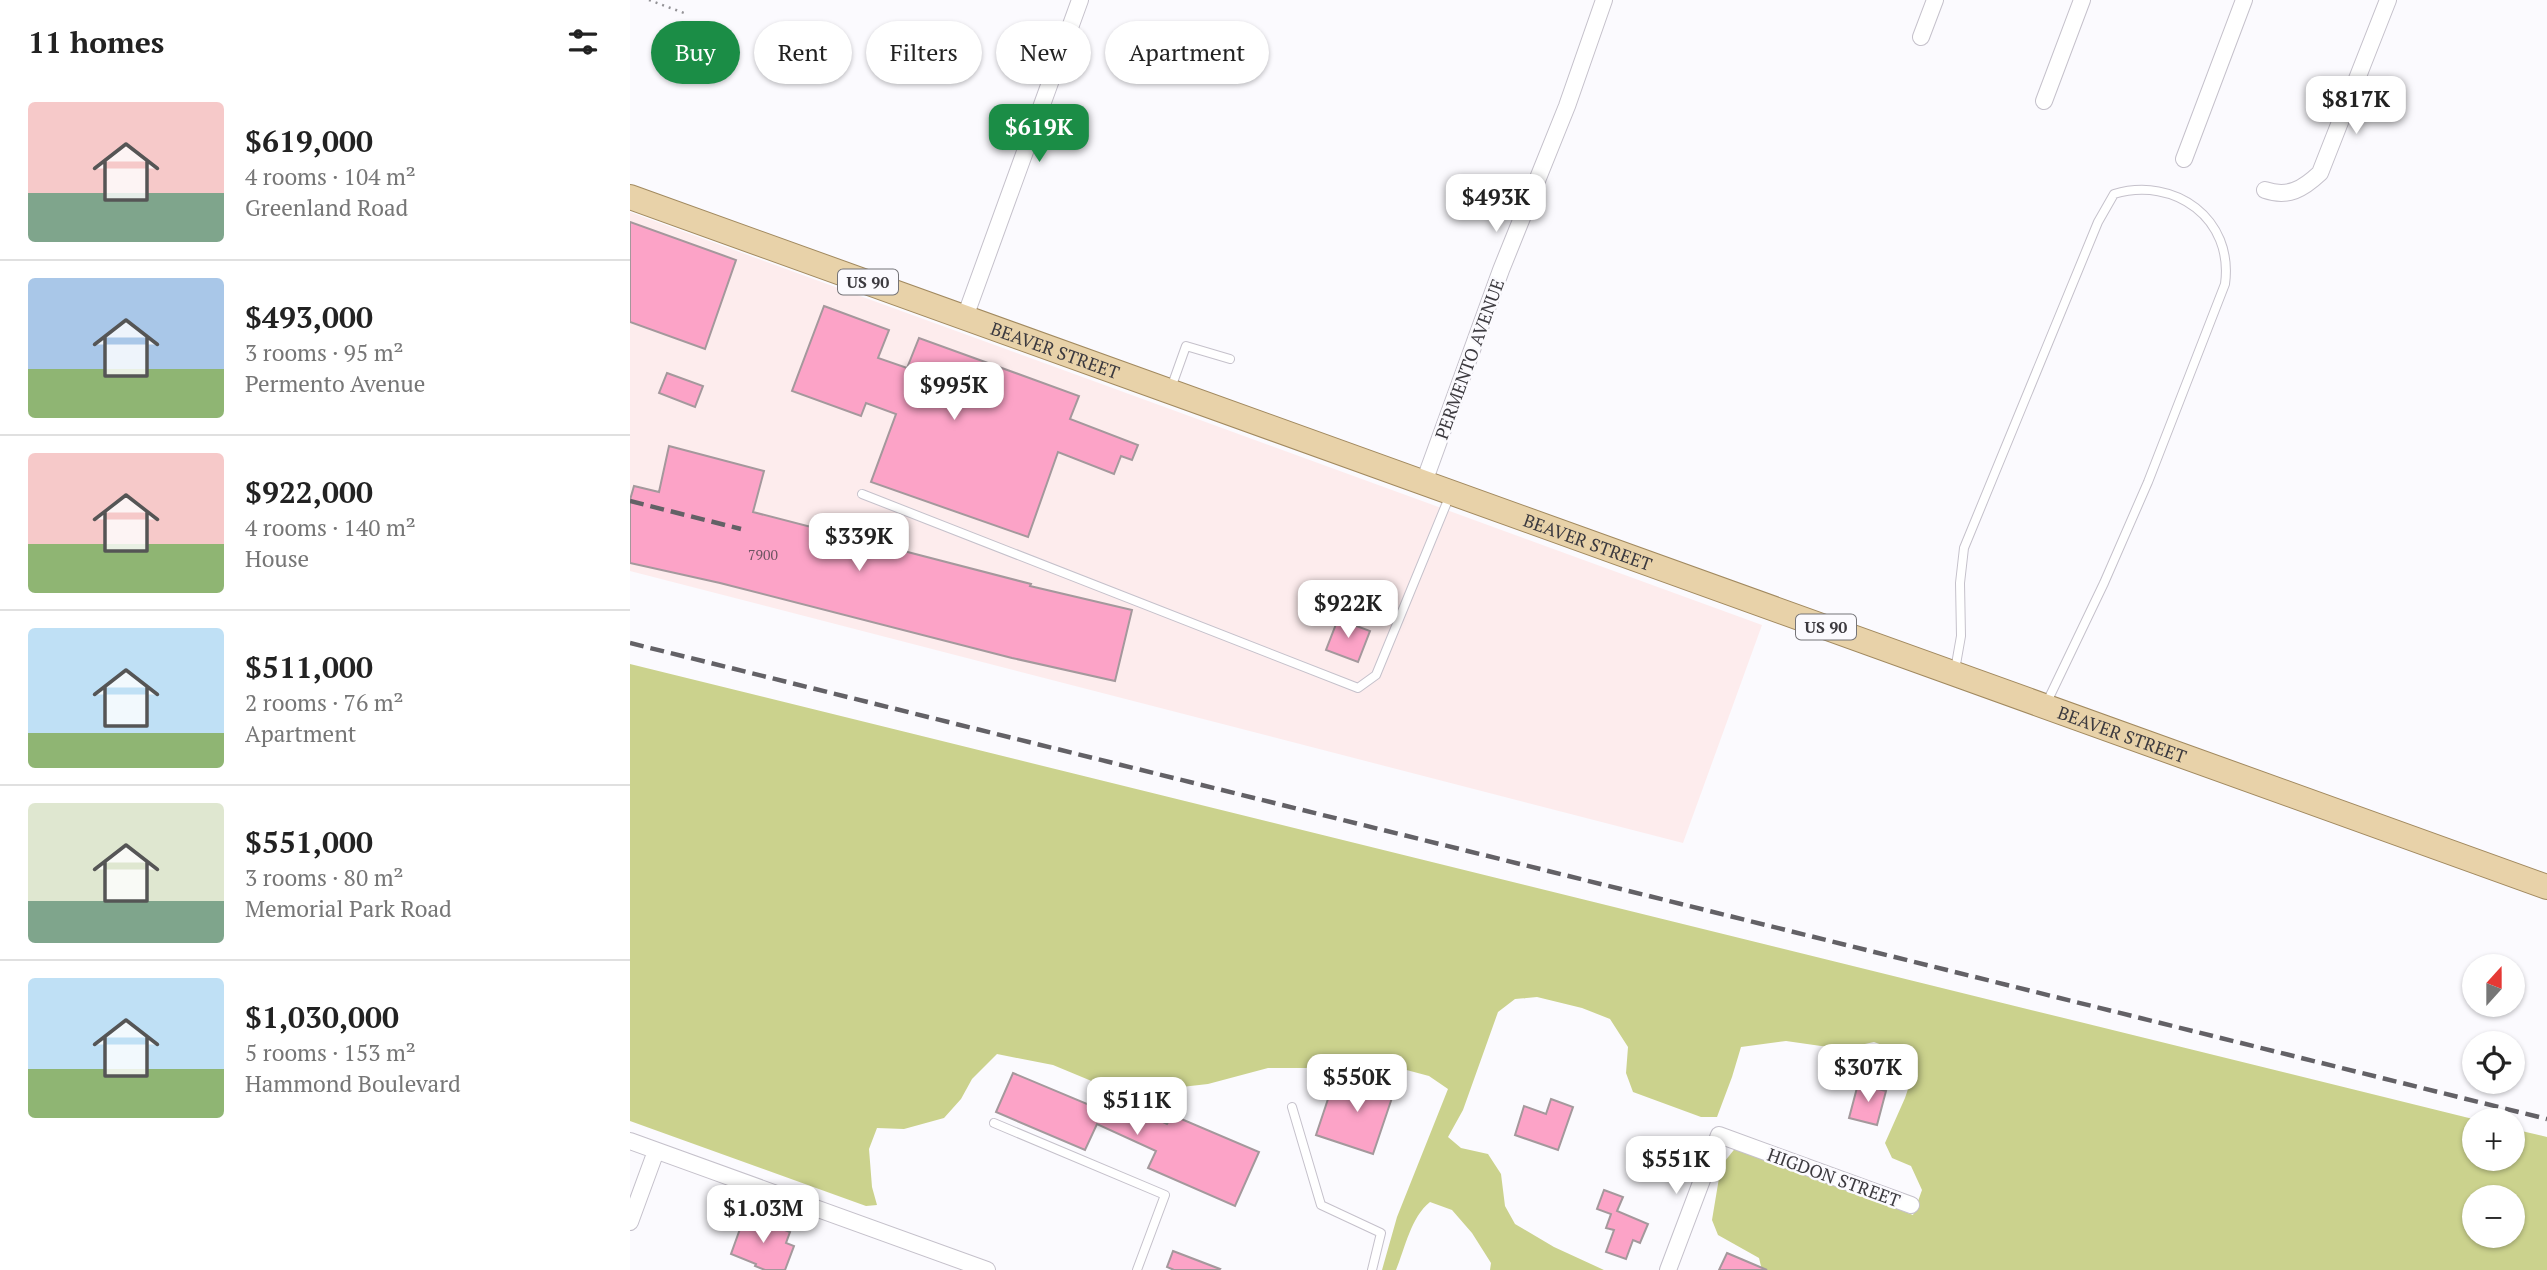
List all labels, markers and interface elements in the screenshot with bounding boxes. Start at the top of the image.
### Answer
chip: Buy [651,21,740,84]
chip: Rent [754,21,852,84]
chip: Filters [866,21,982,84]
chip: New [996,21,1091,84]
chip: Apartment [1105,21,1269,84]
text: 11 homes [28,22,164,62]
icon: filters [564,23,602,61]
pin: $817K [2307,76,2405,136]
text: $817K [2322,83,2390,114]
pin: $619K [990,104,1088,164]
text: $619K [1005,111,1073,142]
text: $619,000 [245,121,373,161]
icon: home [84,130,168,214]
text: 4 rooms · 104 m² [245,161,416,192]
pin: $493K [1447,174,1545,234]
text: $493K [1462,181,1530,212]
text: Greenland Road [245,192,408,223]
road number: US 90 [838,270,898,294]
street label: PERMENTO AVENUE [1429,276,1509,442]
text: $493,000 [245,297,373,337]
icon: home [84,306,168,390]
street label: BEAVER STREET [988,316,1123,384]
text: 3 rooms · 95 m² [245,337,404,368]
pin: $995K [905,362,1003,422]
text: Permento Avenue [245,368,425,399]
text: $995K [920,369,988,400]
text: $922,000 [245,472,373,512]
icon: home [84,481,168,565]
street label: BEAVER STREET [1520,508,1655,576]
text: 4 rooms · 140 m² [245,512,416,543]
pin: $339K [810,514,908,573]
text: $339K [825,520,893,551]
text: House [245,543,309,574]
house number: 7900 [748,545,778,564]
pin: $922K [1299,580,1397,640]
text: $922K [1314,587,1382,618]
road number: US 90 [1796,614,1856,640]
text: $511,000 [245,647,373,687]
icon: home [84,656,168,740]
text: 2 rooms · 76 m² [245,687,404,718]
street label: BEAVER STREET [2055,700,2190,768]
text: Apartment [245,718,356,749]
text: $551,000 [245,822,373,862]
icon: home [84,831,168,915]
text: 3 rooms · 80 m² [245,862,404,893]
text: Memorial Park Road [245,893,452,924]
north arrow [2462,954,2525,1017]
map controls [2462,954,2525,1248]
text: $1,030,000 [245,997,399,1037]
icon: home [84,1006,168,1090]
button: locate [2462,1031,2525,1094]
text: 5 rooms · 153 m² [245,1037,416,1068]
pin: $307K [1819,1044,1917,1104]
text: $307K [1834,1051,1902,1082]
pin: $550K [1308,1054,1406,1114]
text: $550K [1323,1061,1391,1092]
text: Hammond Boulevard [245,1068,461,1099]
pin: $511K [1088,1078,1186,1137]
text: $511K [1103,1084,1171,1115]
button: + [2462,1108,2525,1171]
pin: $551K [1627,1136,1725,1196]
street label: HIGDON STREET [1764,1142,1904,1212]
text: $551K [1642,1143,1710,1174]
button: − [2462,1185,2525,1248]
pin: $1.03M [706,1186,820,1245]
text: $1.03M [723,1192,803,1223]

